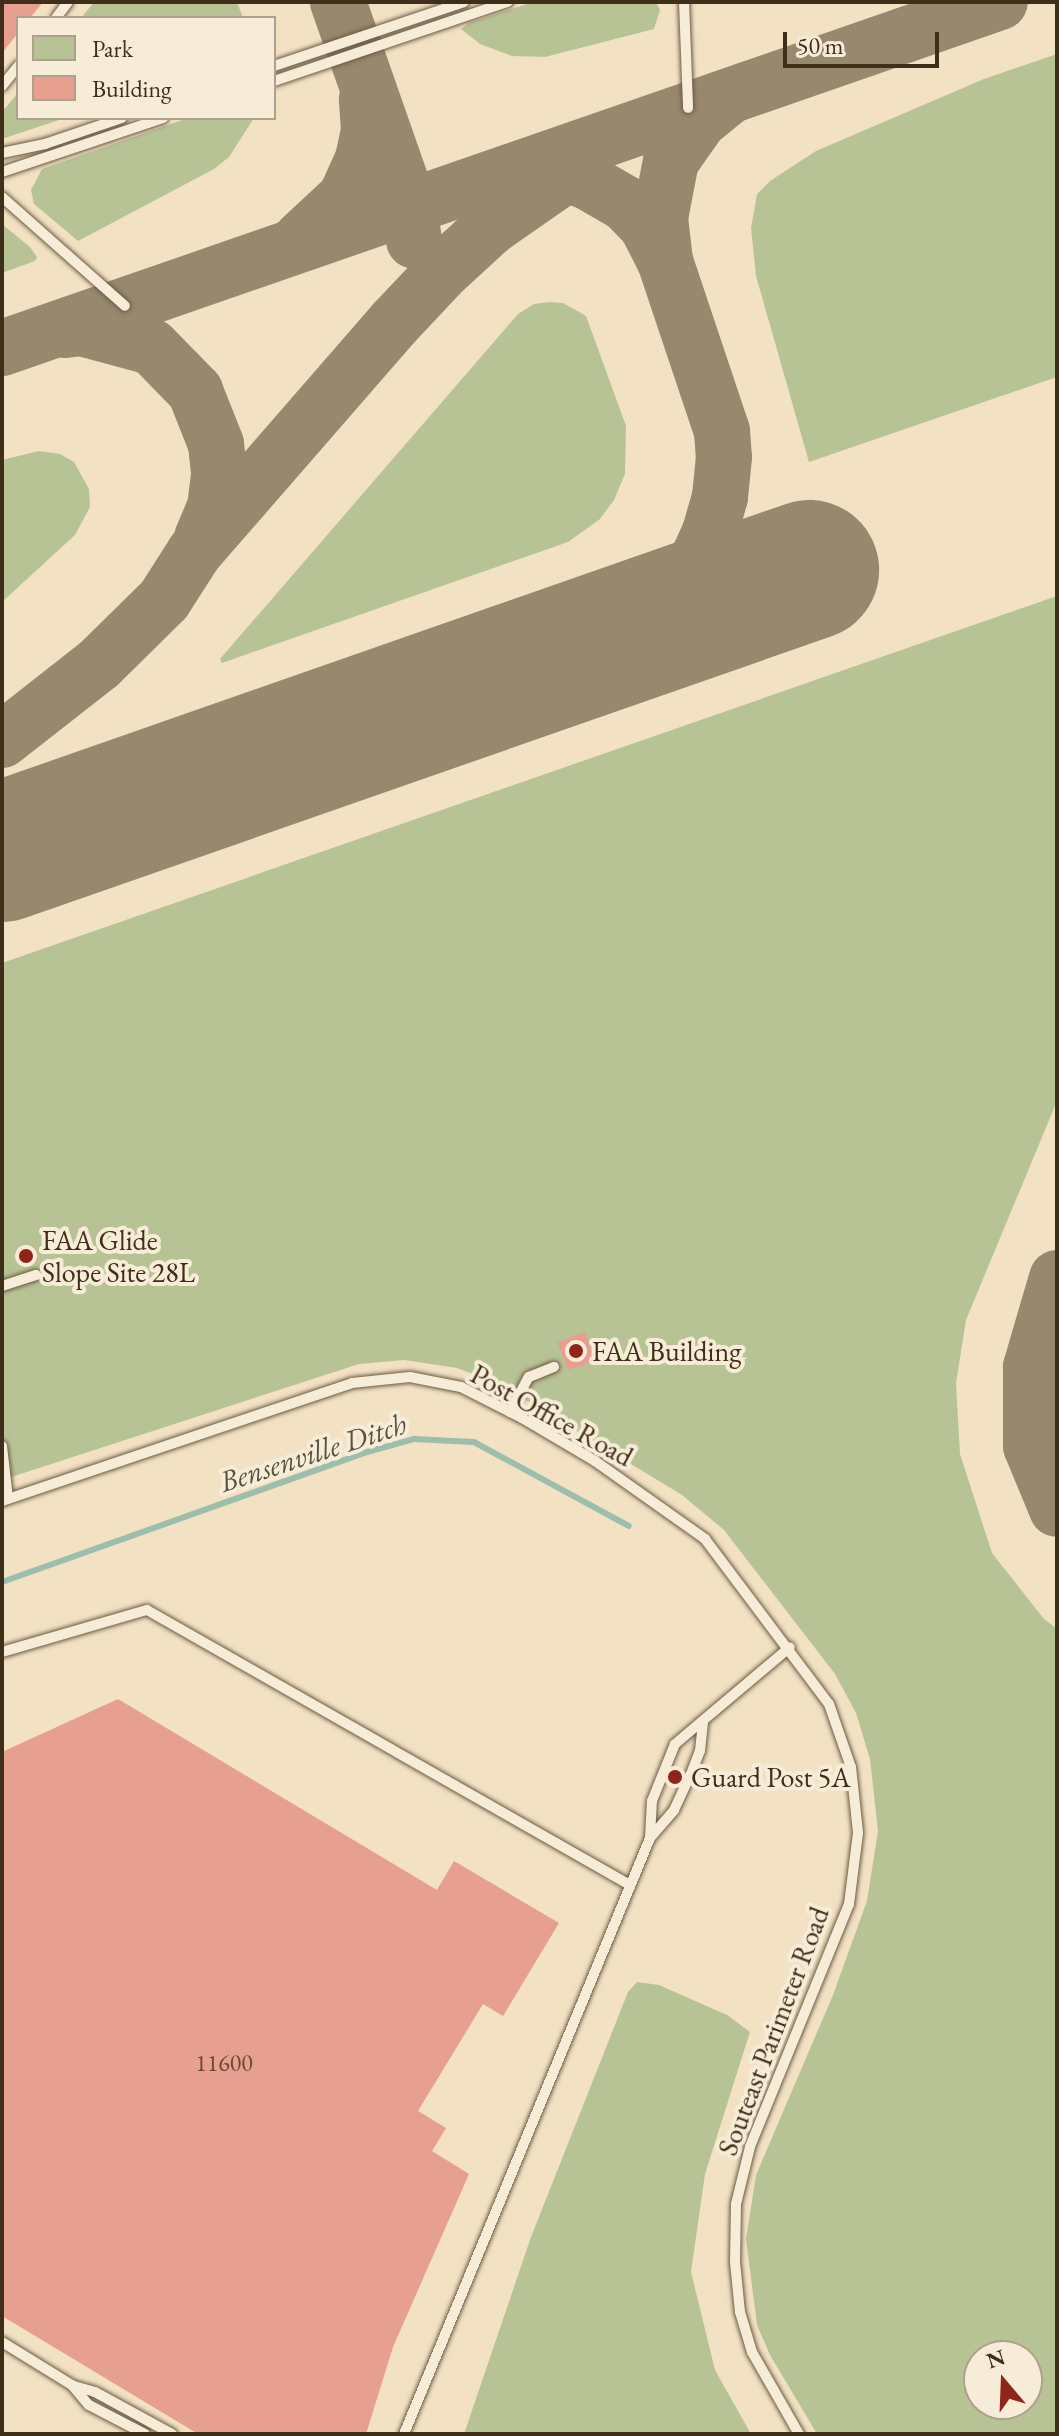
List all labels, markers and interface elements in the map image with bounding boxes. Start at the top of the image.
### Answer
legend [16,16,276,120]
scale bar [787,16,943,66]
text: 50 m [797,30,844,61]
text: Park [92,33,133,64]
text: Building [92,73,172,104]
place label: FAA Glide Slope Site 28L [42,1223,195,1289]
marker: FAA Glide Slope Site 28L [17,1247,35,1265]
place label: FAA Building [592,1334,741,1368]
marker: FAA Building [567,1342,585,1360]
street label: Post Office Road [465,1357,639,1473]
water label: Bensenville Ditch [215,1406,411,1500]
place label: Guard Post 5A [691,1760,851,1794]
marker: Guard Post 5A [666,1768,684,1786]
street label: Souteast Parimeter Road [710,1902,836,2160]
house number: 11600 [195,2049,253,2077]
north arrow [963,2340,1043,2420]
text: N [983,2342,1009,2375]

